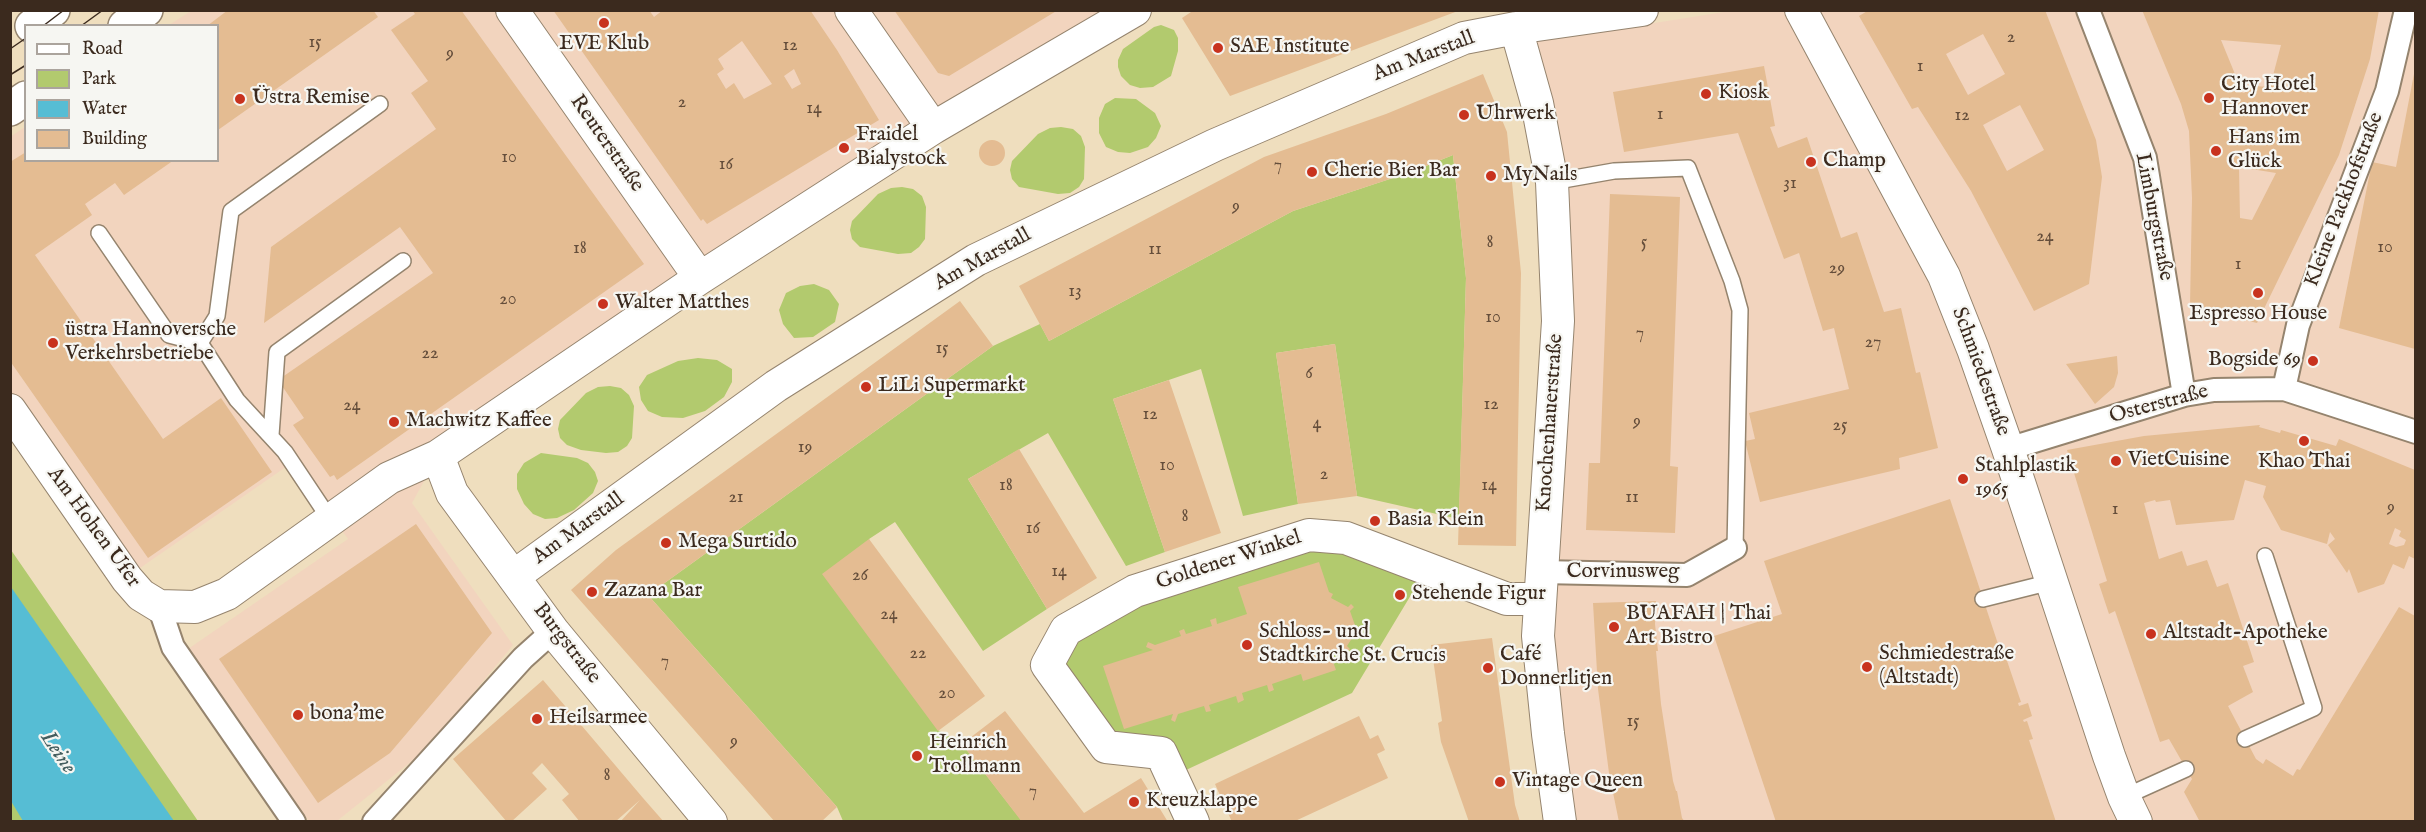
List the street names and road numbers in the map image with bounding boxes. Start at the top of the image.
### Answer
street label: Am Marstall [1370,26,1478,88]
street label: Reuterstraße [563,91,649,197]
street label: Kleine Packhofstraße [2300,109,2390,291]
street label: Limburgstraße [2128,151,2178,283]
street label: Am Marstall [930,223,1036,297]
street label: Schmiedestraße [1945,304,2015,440]
street label: Knochenhauerstraße [1532,333,1570,513]
street label: Osterstraße [2107,380,2211,430]
street label: Am Hohen Ufer [41,463,145,593]
street label: Am Marstall [528,487,630,571]
street label: Goldener Winkel [1153,526,1305,596]
street label: Corvinusweg [1567,560,1679,586]
street label: Burgstraße [527,599,605,689]

